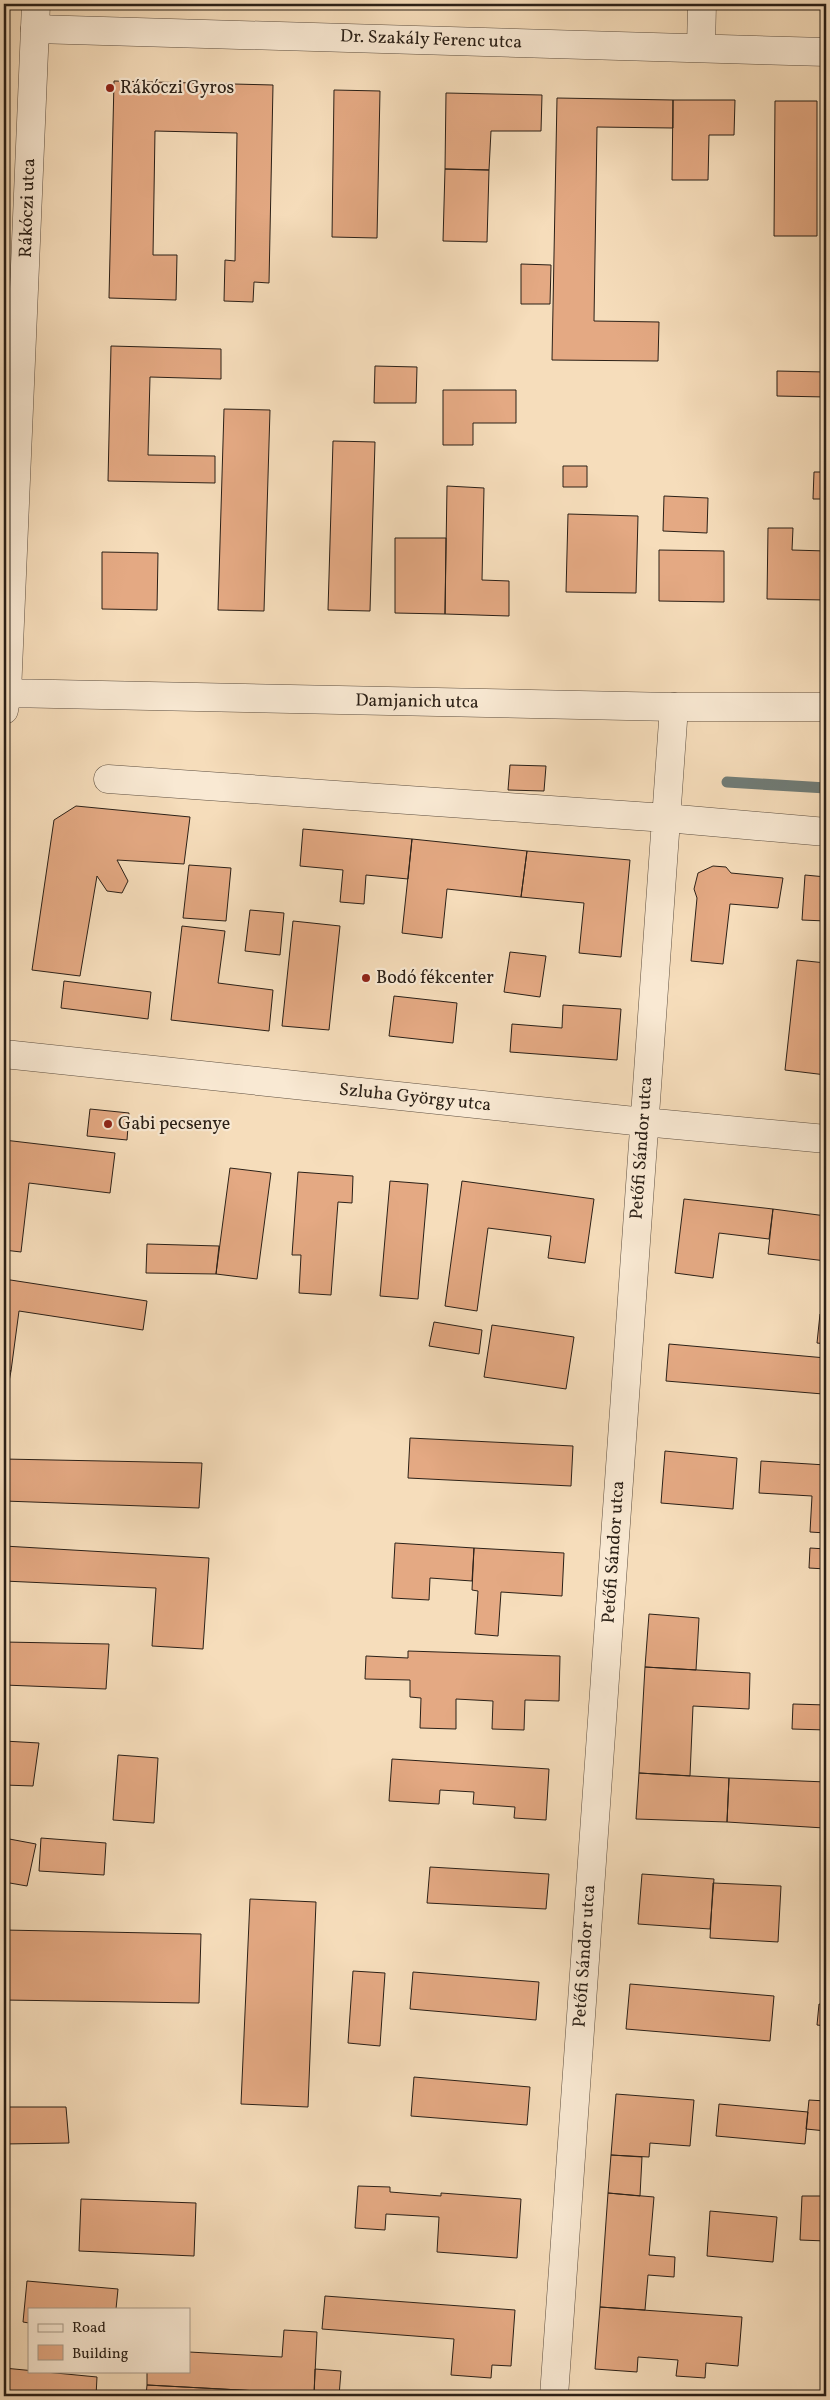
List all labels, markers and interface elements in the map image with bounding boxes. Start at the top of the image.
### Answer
street label: Dr. Szakály Ferenc utca [340,24,522,56]
place label: Rákóczi Gyros [120,76,234,101]
marker: Rákóczi Gyros [104,82,116,94]
street label: Rákóczi utca [14,158,42,258]
street label: Damjanich utca [355,688,479,716]
place label: Bodó fékcenter [376,966,494,991]
marker: Bodó fékcenter [360,972,372,984]
street label: Petőfi Sándor utca [625,1076,659,1220]
street label: Szluha György utca [338,1078,492,1118]
place label: Gabi pecsenye [118,1112,230,1137]
marker: Gabi pecsenye [102,1118,114,1130]
street label: Petőfi Sándor utca [597,1480,631,1624]
street label: Petőfi Sándor utca [568,1884,602,2028]
legend [28,2308,190,2372]
text: Road [72,2318,106,2339]
text: Building [72,2344,129,2365]

